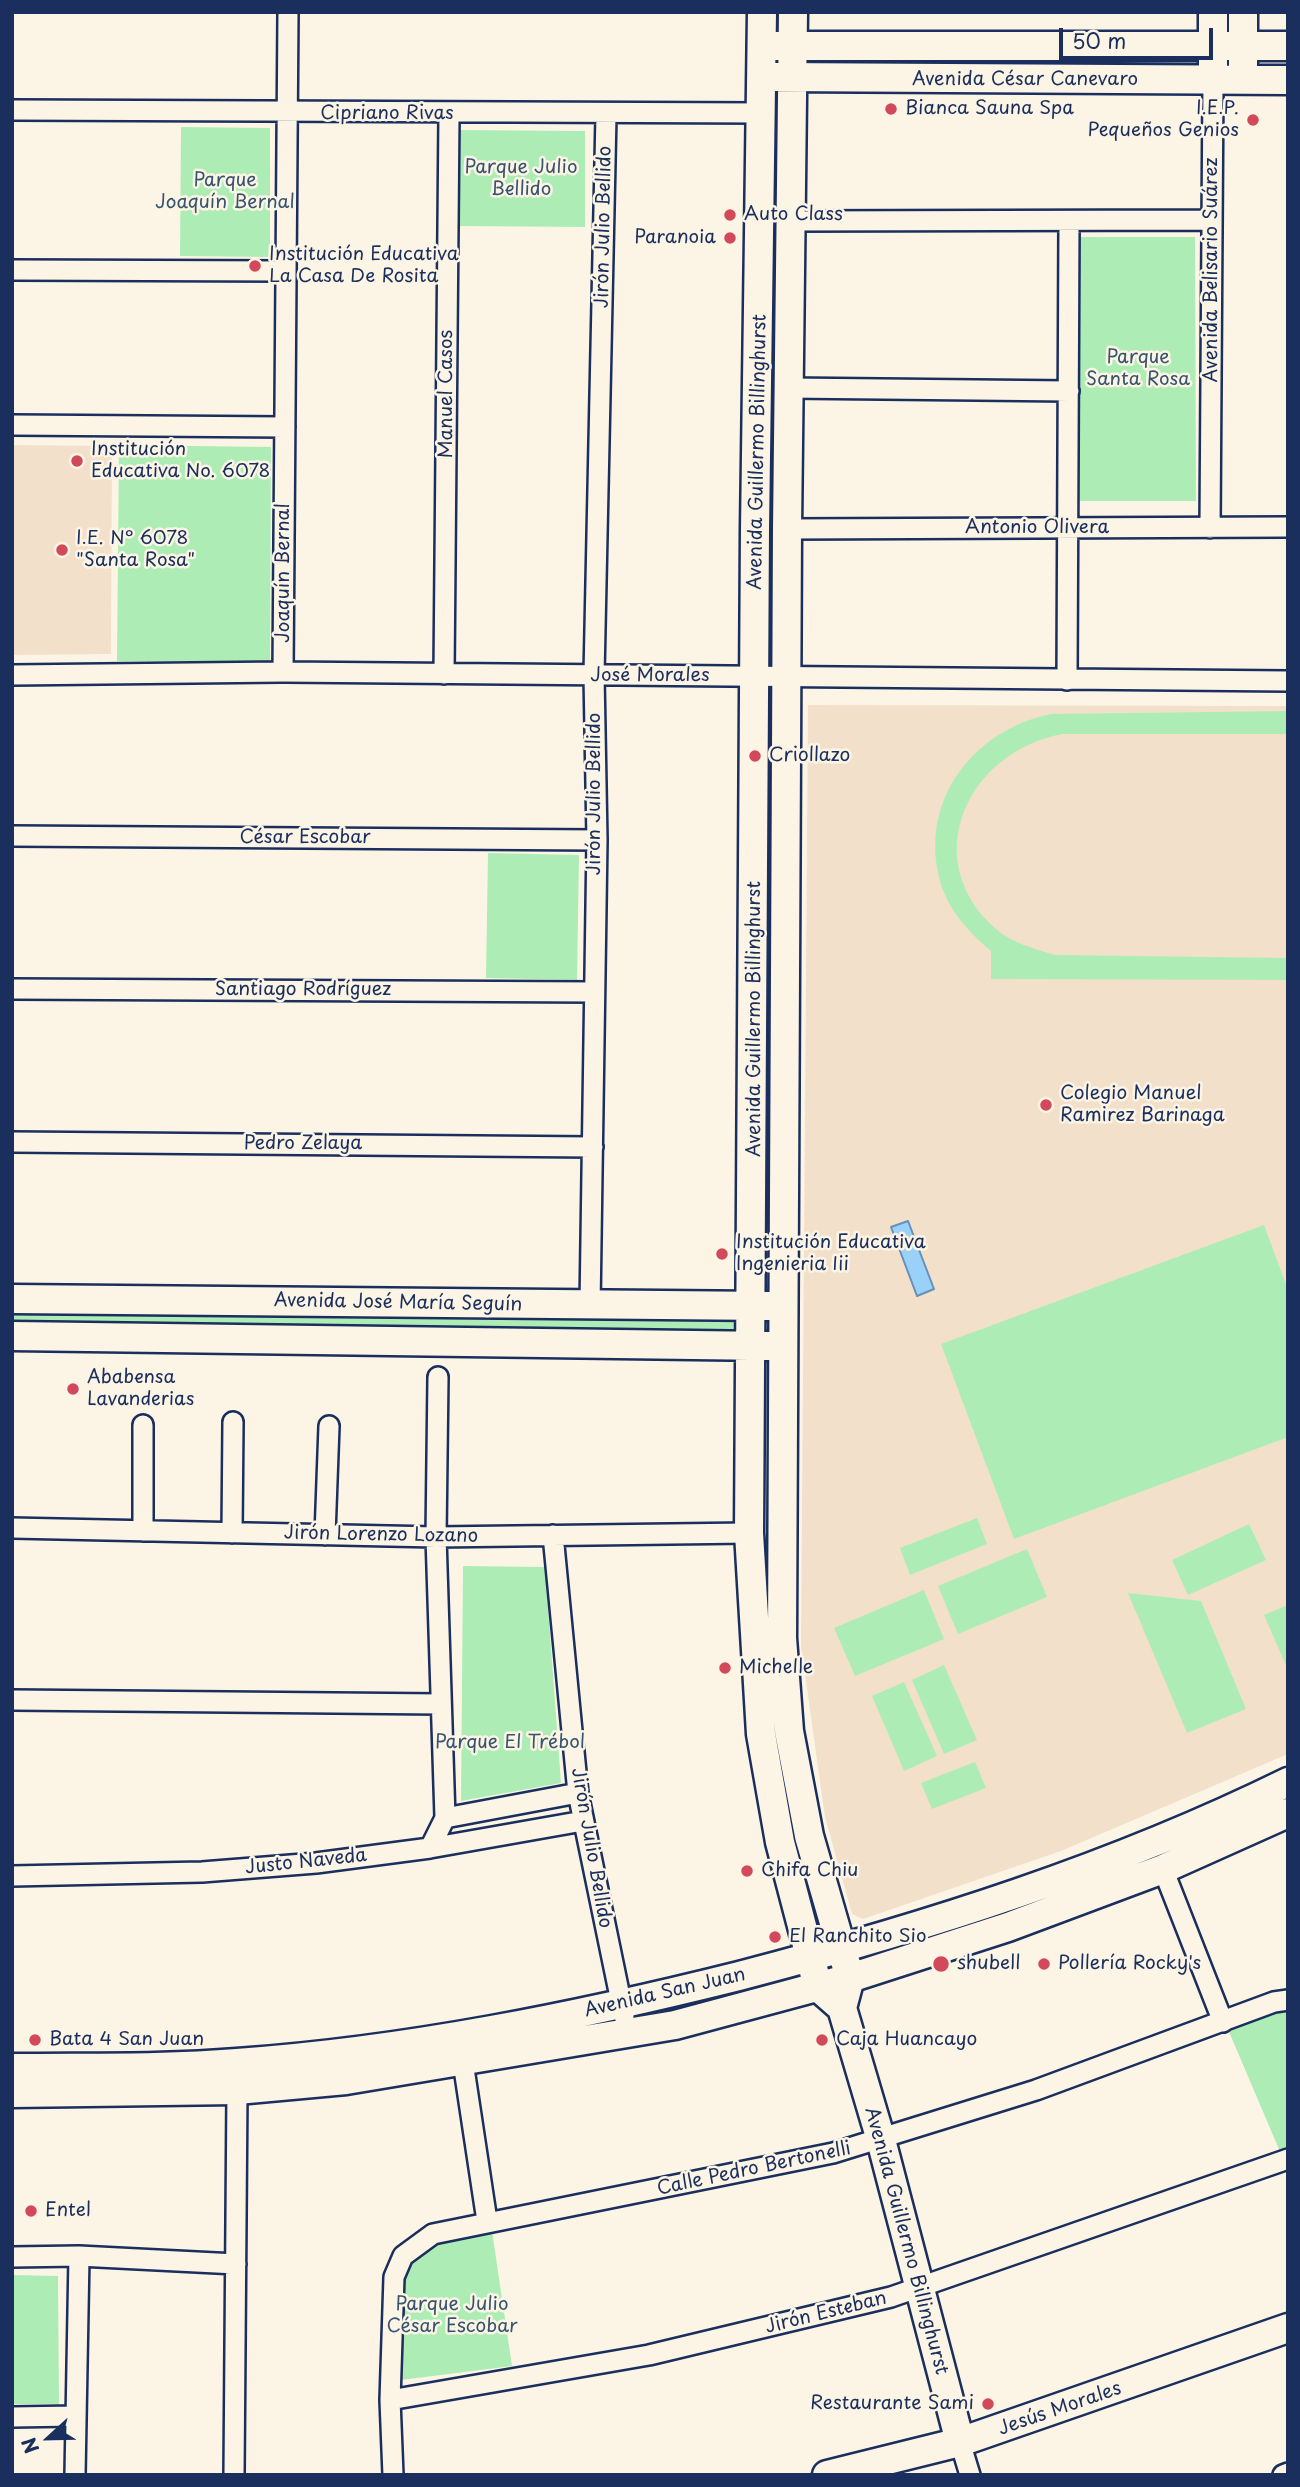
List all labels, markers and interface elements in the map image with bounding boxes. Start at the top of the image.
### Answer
scale bar [1062,14,1216,58]
text: 50 m [1072,24,1126,56]
street label: Avenida César Canevaro [912,69,1138,91]
place label: Bianca Sauna Spa [905,98,1074,120]
place label: I.E.P. Pequeños Genios [1088,98,1239,142]
marker: Bianca Sauna Spa [883,101,899,117]
street label: Cipriano Rivas [320,103,454,125]
marker: I.E.P. Pequeños Genios [1245,112,1261,128]
street label: Jirón Julio Bellido [591,146,617,308]
park label: Parque Julio Bellido [465,157,577,201]
street label: Avenida Belisario Suárez [1201,157,1223,383]
park label: Parque Joaquín Bernal [155,170,295,214]
place label: Auto Class [744,204,843,226]
marker: Auto Class [722,207,738,223]
place label: Paranoia [634,227,716,249]
marker: Paranoia [722,230,738,246]
place label: Institución Educativa La Casa De Rosita [269,244,459,288]
marker: Institución Educativa La Casa De Rosita [247,258,263,274]
street label: Avenida Guillermo Billinghurst [744,314,772,590]
street label: Manuel Casos [436,330,458,458]
park label: Parque Santa Rosa [1086,347,1190,391]
place label: Institución Educativa No. 6078 [91,439,270,483]
marker: Institución Educativa No. 6078 [69,453,85,469]
street label: Joaquín Bernal [273,503,295,643]
street label: Antonio Olivera [965,517,1109,539]
place label: I.E. N° 6078 "Santa Rosa" [76,528,195,572]
marker: I.E. N° 6078 "Santa Rosa" [54,542,70,558]
street label: José Morales [590,665,710,687]
street label: Jirón Julio Bellido [584,713,606,875]
place label: Criollazo [769,745,850,767]
marker: Criollazo [747,748,763,764]
street label: César Escobar [239,827,371,849]
street label: Avenida Guillermo Billinghurst [744,881,766,1157]
street label: Santiago Rodríguez [215,979,391,1001]
place label: Colegio Manuel Ramirez Barinaga [1060,1083,1225,1127]
marker: Colegio Manuel Ramirez Barinaga [1038,1097,1054,1113]
street label: Pedro Zelaya [244,1133,362,1155]
place label: Institución Educativa Ingenieria Iii [736,1232,926,1276]
marker: Institución Educativa Ingenieria Iii [714,1246,730,1262]
street label: Avenida José María Seguín [274,1289,522,1317]
place label: Ababensa Lavanderias [87,1367,194,1411]
marker: Ababensa Lavanderias [65,1381,81,1397]
street label: Jirón Lorenzo Lozano [284,1522,478,1548]
place label: Michelle [739,1657,813,1679]
marker: Michelle [717,1660,733,1676]
park label: Parque El Trébol [435,1732,585,1754]
street label: Jirón Julio Bellido [566,1766,616,1930]
street label: Justo Naveda [244,1844,368,1880]
place label: Chifa Chiu [761,1860,858,1882]
marker: Chifa Chiu [739,1863,755,1879]
place label: El Ranchito Sio [789,1926,926,1948]
marker: El Ranchito Sio [767,1929,783,1945]
place label: shubell [957,1953,1020,1975]
place label: Pollería Rocky's [1058,1953,1201,1975]
marker: shubell [931,1954,951,1974]
marker: Pollería Rocky's [1036,1956,1052,1972]
street label: Avenida San Juan [582,1963,748,2023]
place label: Bata 4 San Juan [49,2029,204,2051]
place label: Caja Huancayo [836,2029,977,2051]
marker: Bata 4 San Juan [27,2032,43,2048]
marker: Caja Huancayo [814,2032,830,2048]
street label: Avenida Guillermo Billinghurst [859,2105,953,2377]
street label: Calle Pedro Bertonelli [655,2137,853,2201]
place label: Entel [45,2200,91,2222]
marker: Entel [23,2203,39,2219]
street label: Jirón Esteban [763,2287,889,2339]
park label: Parque Julio César Escobar [386,2294,518,2338]
street label: Jesús Morales [995,2377,1125,2441]
place label: Restaurante Sami [810,2393,974,2415]
marker: Restaurante Sami [980,2396,996,2412]
north arrow [14,2403,84,2473]
text: N [14,2434,45,2458]

